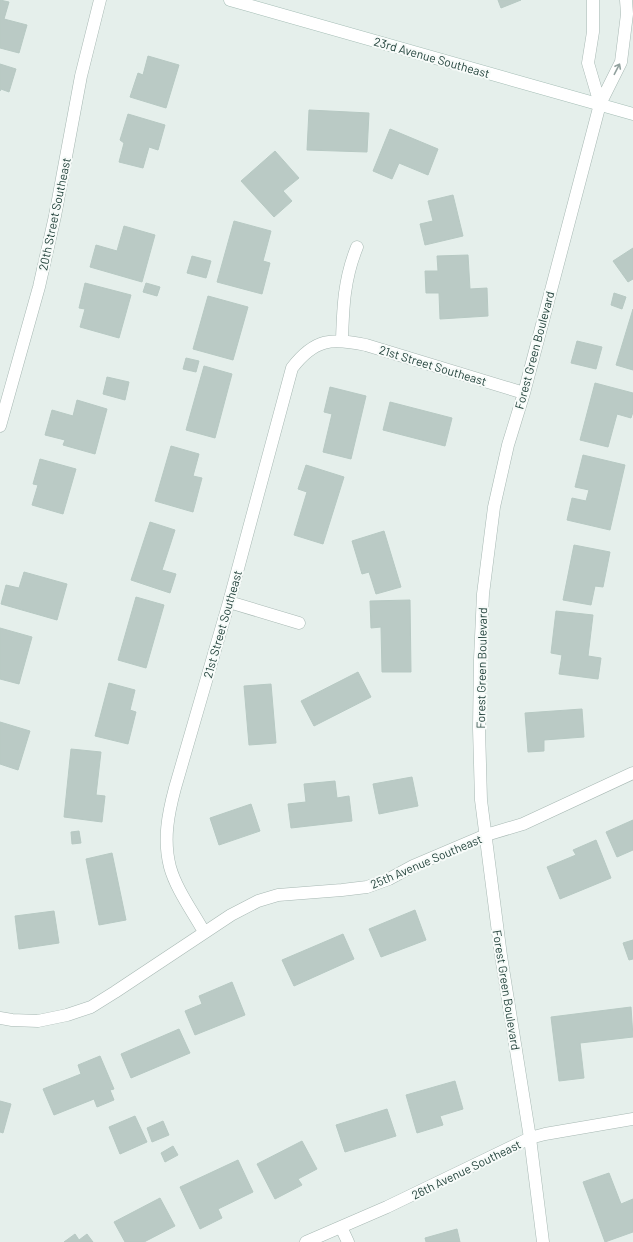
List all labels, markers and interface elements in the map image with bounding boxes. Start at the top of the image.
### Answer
street label: 23rd Avenue Southeast [373,34,491,80]
one-way arrow [614,64,621,76]
street label: 20th Street Southeast [35,156,73,272]
street label: Forest Green Boulevard [512,290,556,410]
street label: 21st Street Southeast [378,342,488,388]
street label: 21st Street Southeast [200,568,244,680]
street label: Forest Green Boulevard [473,607,489,729]
street label: 25th Avenue Southeast [368,831,484,891]
street label: Forest Green Boulevard [491,929,523,1051]
street label: 26th Avenue Southeast [409,1136,523,1202]

